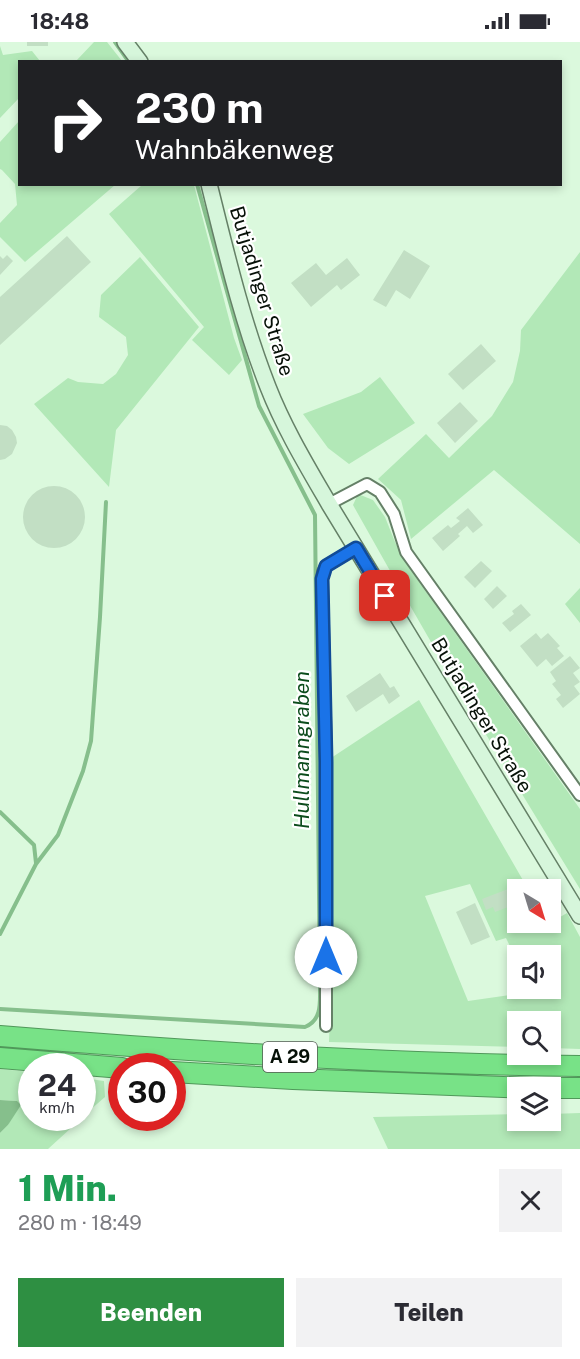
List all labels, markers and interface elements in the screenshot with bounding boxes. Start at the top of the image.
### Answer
text: 18:48 [30,8,89,34]
text: 230 m [135,83,264,132]
icon: right [36,84,114,162]
text: Wahnbäkenweg [135,133,334,165]
street label: Butjadinger Straße [225,203,299,379]
pin [359,570,410,621]
icon: arrive [368,579,401,612]
street label: Butjadinger Straße [426,633,538,797]
water label: Hullmanngraben [289,671,314,829]
north arrow [507,879,561,933]
map controls [507,879,561,1131]
position arrow [294,925,358,989]
button: sound [507,945,561,999]
button: search [507,1011,561,1065]
road number: A 29 [263,1042,317,1072]
speed limit sign: 30 [108,1053,186,1131]
text: 24 [38,1067,76,1103]
button: layers [507,1077,561,1131]
text: km/h [39,1099,75,1116]
text: 1 Min. [18,1167,117,1209]
button: close [499,1169,562,1232]
text: 280 m · 18:49 [18,1211,142,1235]
button: Beenden [18,1278,284,1347]
button: Teilen [296,1278,562,1347]

